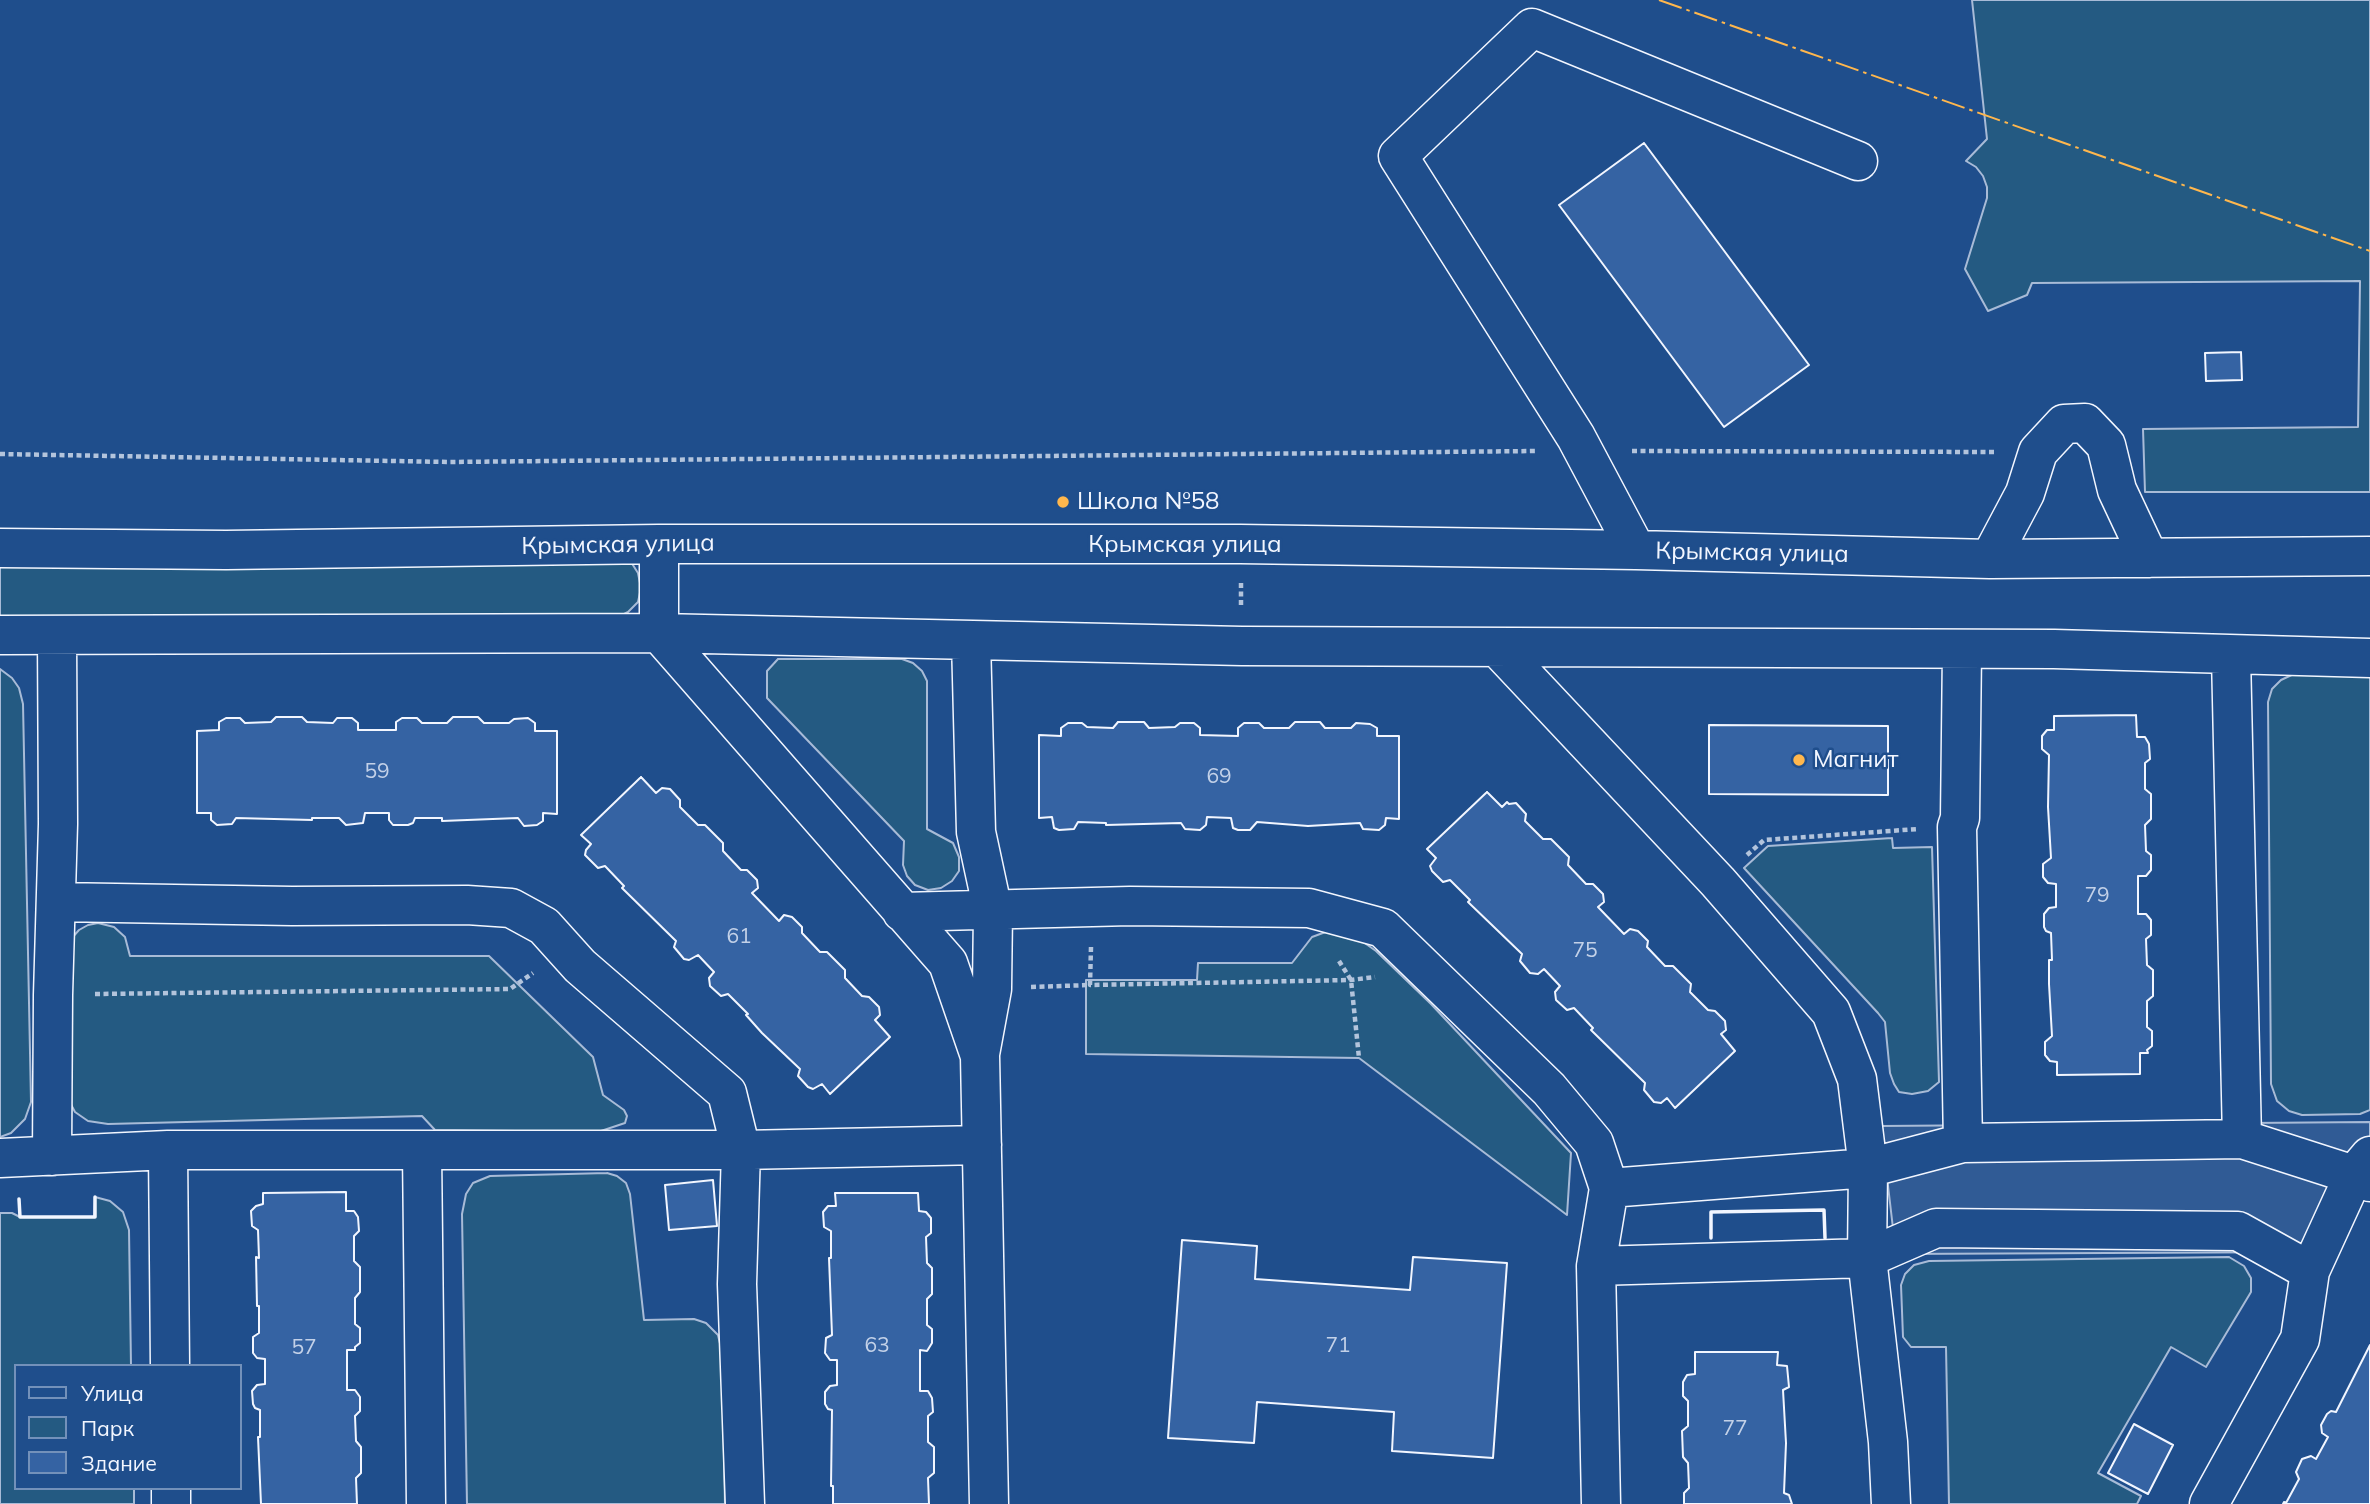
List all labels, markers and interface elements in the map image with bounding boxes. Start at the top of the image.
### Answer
place label: Школа №58 [1077,488,1219,516]
marker: Школа №58 [1055,494,1071,510]
street label: Крымская улица [521,529,715,561]
street label: Крымская улица [1088,531,1282,559]
street label: Крымская улица [1655,537,1849,569]
place label: Магнит [1813,746,1898,774]
marker: Магнит [1791,752,1807,768]
house number: 59 [364,759,390,785]
house number: 69 [1206,764,1232,790]
house number: 79 [2084,883,2110,909]
house number: 61 [726,924,752,950]
house number: 75 [1572,938,1598,964]
house number: 63 [864,1333,890,1359]
house number: 71 [1325,1333,1351,1359]
house number: 57 [291,1335,317,1361]
legend [14,1364,242,1490]
text: Улица [81,1380,144,1406]
text: Парк [81,1415,134,1441]
house number: 77 [1722,1416,1748,1442]
text: Здание [81,1450,157,1476]

